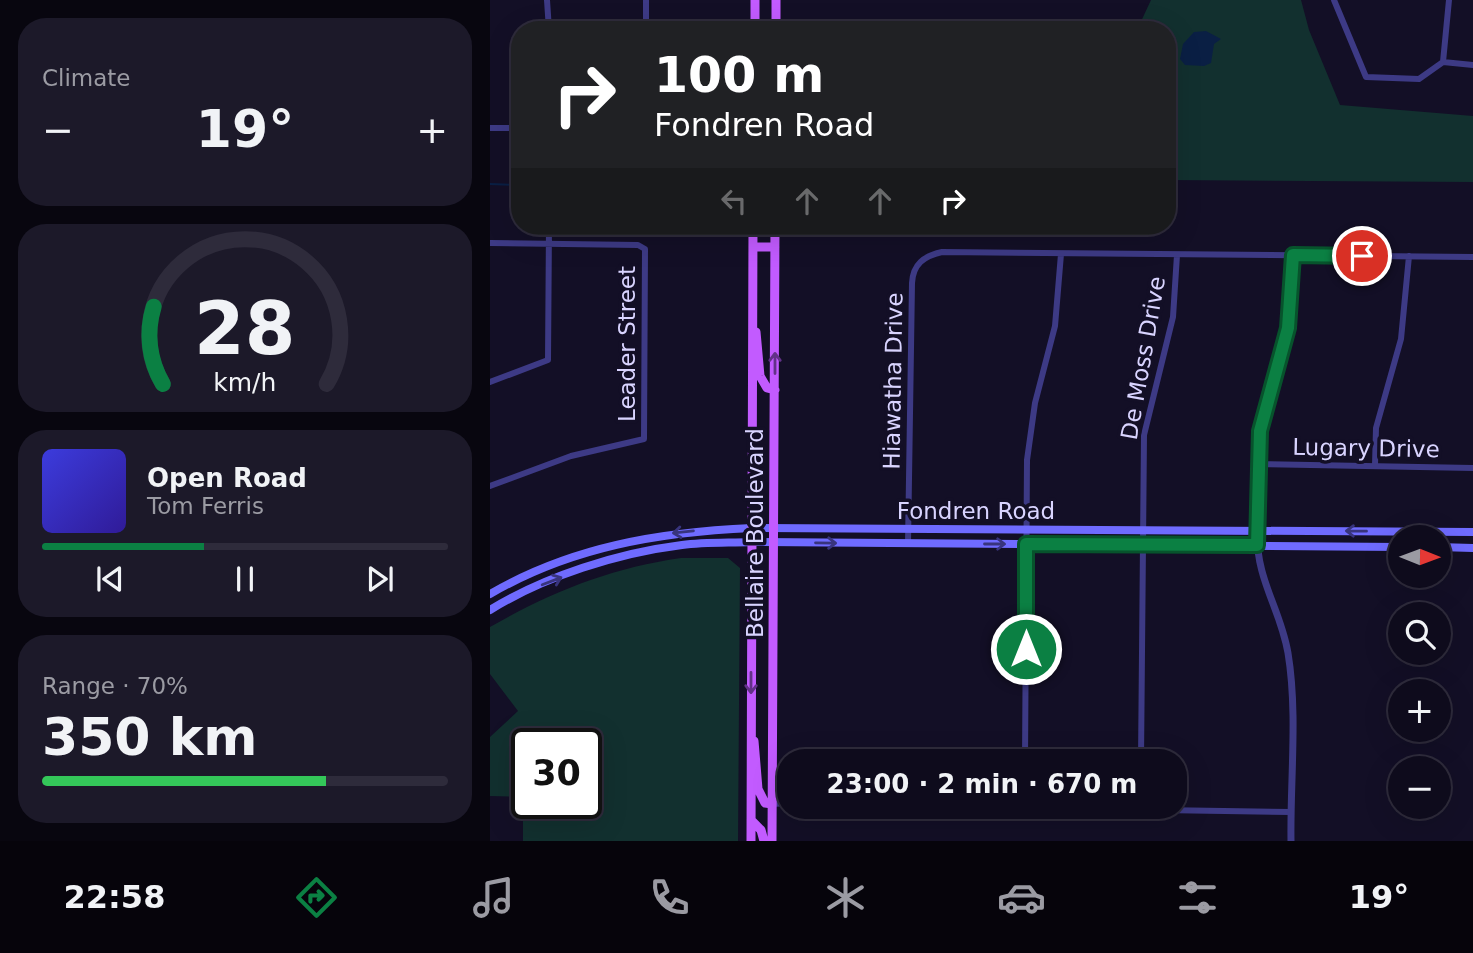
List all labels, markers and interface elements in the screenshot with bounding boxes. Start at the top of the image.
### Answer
text: 100 m [654,47,824,104]
icon: right [539,49,630,140]
text: Climate [42,65,131,91]
text: 19° [196,99,294,159]
text: Fondren Road [654,106,874,144]
text: − [42,108,74,152]
text: + [416,108,448,152]
icon: left [715,182,753,220]
icon: ahead [788,182,826,220]
icon: ahead [861,182,899,220]
icon: right [934,182,972,220]
pin [1332,226,1392,286]
icon: arrive [1343,237,1381,275]
street label: Leader Street [614,266,640,422]
street label: De Moss Drive [1116,274,1170,442]
text: 28 [194,286,296,371]
street label: Hiawatha Drive [878,292,908,470]
one-way arrow [768,352,782,375]
text: km/h [213,367,277,396]
street label: Bellaire Boulevard [742,428,768,638]
street label: Lugary Drive [1292,434,1440,462]
text: Open Road [147,463,307,493]
text: Tom Ferris [147,493,264,519]
street label: Fondren Road [897,498,1055,524]
one-way arrow [1345,524,1368,538]
north arrow [1388,525,1451,588]
map controls [1388,525,1451,819]
one-way arrow [673,526,695,539]
one-way arrow [814,536,837,550]
one-way arrow [983,537,1006,551]
icon: previous [91,560,129,598]
icon: pause [226,560,264,598]
icon: next [361,560,399,598]
one-way arrow [540,574,562,587]
button: search [1388,602,1451,665]
position arrow [989,612,1063,686]
one-way arrow [744,672,758,695]
text: Range · 70% [42,673,188,699]
button: + [1388,679,1451,742]
text: 350 km [42,707,257,767]
speed limit sign: 30 [511,728,602,819]
button: − [1388,756,1451,819]
text: 23:00 · 2 min · 670 m [827,769,1137,799]
icon: directions [292,873,341,922]
icon: music [469,873,518,922]
icon: phone [645,873,694,922]
icon: climate [821,873,870,922]
icon: car [997,873,1046,922]
icon: filters [1173,873,1222,922]
text: 22:58 [64,878,165,916]
text: 19° [1349,878,1409,916]

